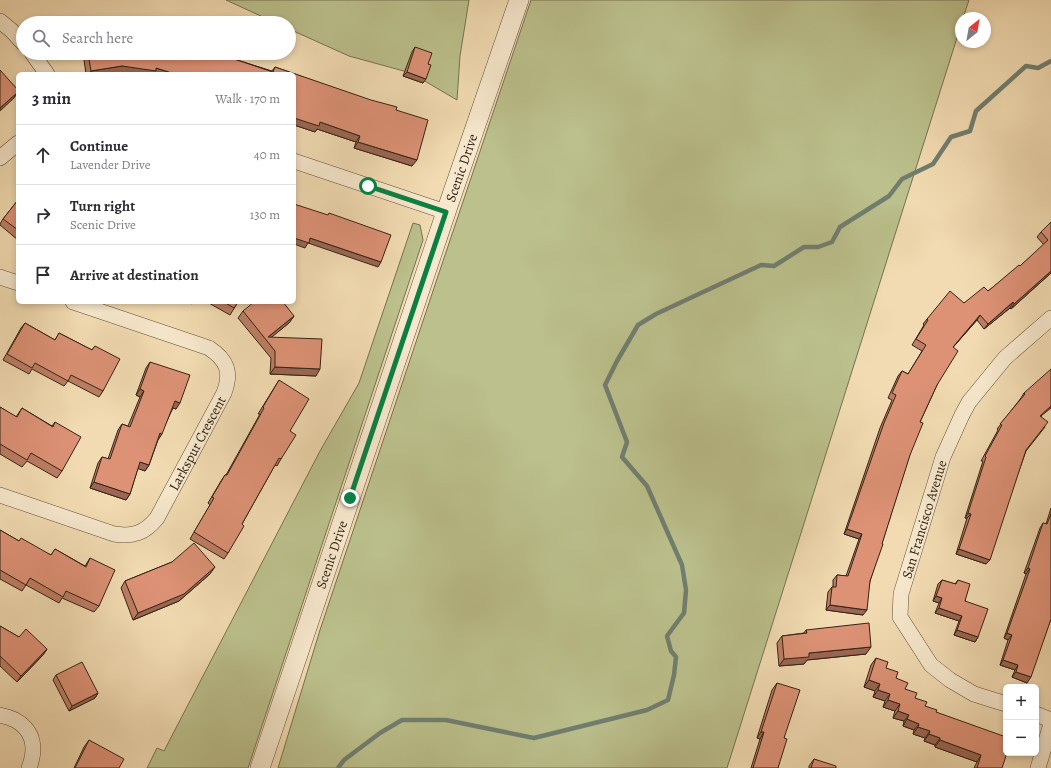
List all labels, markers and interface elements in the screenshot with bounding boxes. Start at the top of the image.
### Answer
north arrow [955,12,991,48]
search box [16,16,296,60]
icon: search [30,27,52,49]
text: Search here [62,28,133,48]
text: 3 min [32,87,71,110]
text: Walk · 170 m [215,90,280,107]
street label: Scenic Drive [441,131,482,205]
text: Continue [70,136,128,156]
icon: ahead [32,144,54,166]
text: 40 m [254,146,280,163]
text: Lavender Drive [70,156,150,173]
route start [359,177,377,195]
text: Turn right [70,196,135,216]
icon: right [32,204,54,226]
text: 130 m [250,206,280,223]
text: Scenic Drive [70,216,136,233]
icon: arrive [32,264,54,286]
text: Arrive at destination [70,265,199,285]
street label: Larkspur Crescent [164,392,231,494]
street label: San Francisco Avenue [897,458,952,581]
route end [341,489,359,507]
street label: Scenic Drive [312,518,352,591]
map controls [1003,684,1039,756]
button: + [1003,684,1039,720]
button: − [1003,720,1039,756]

